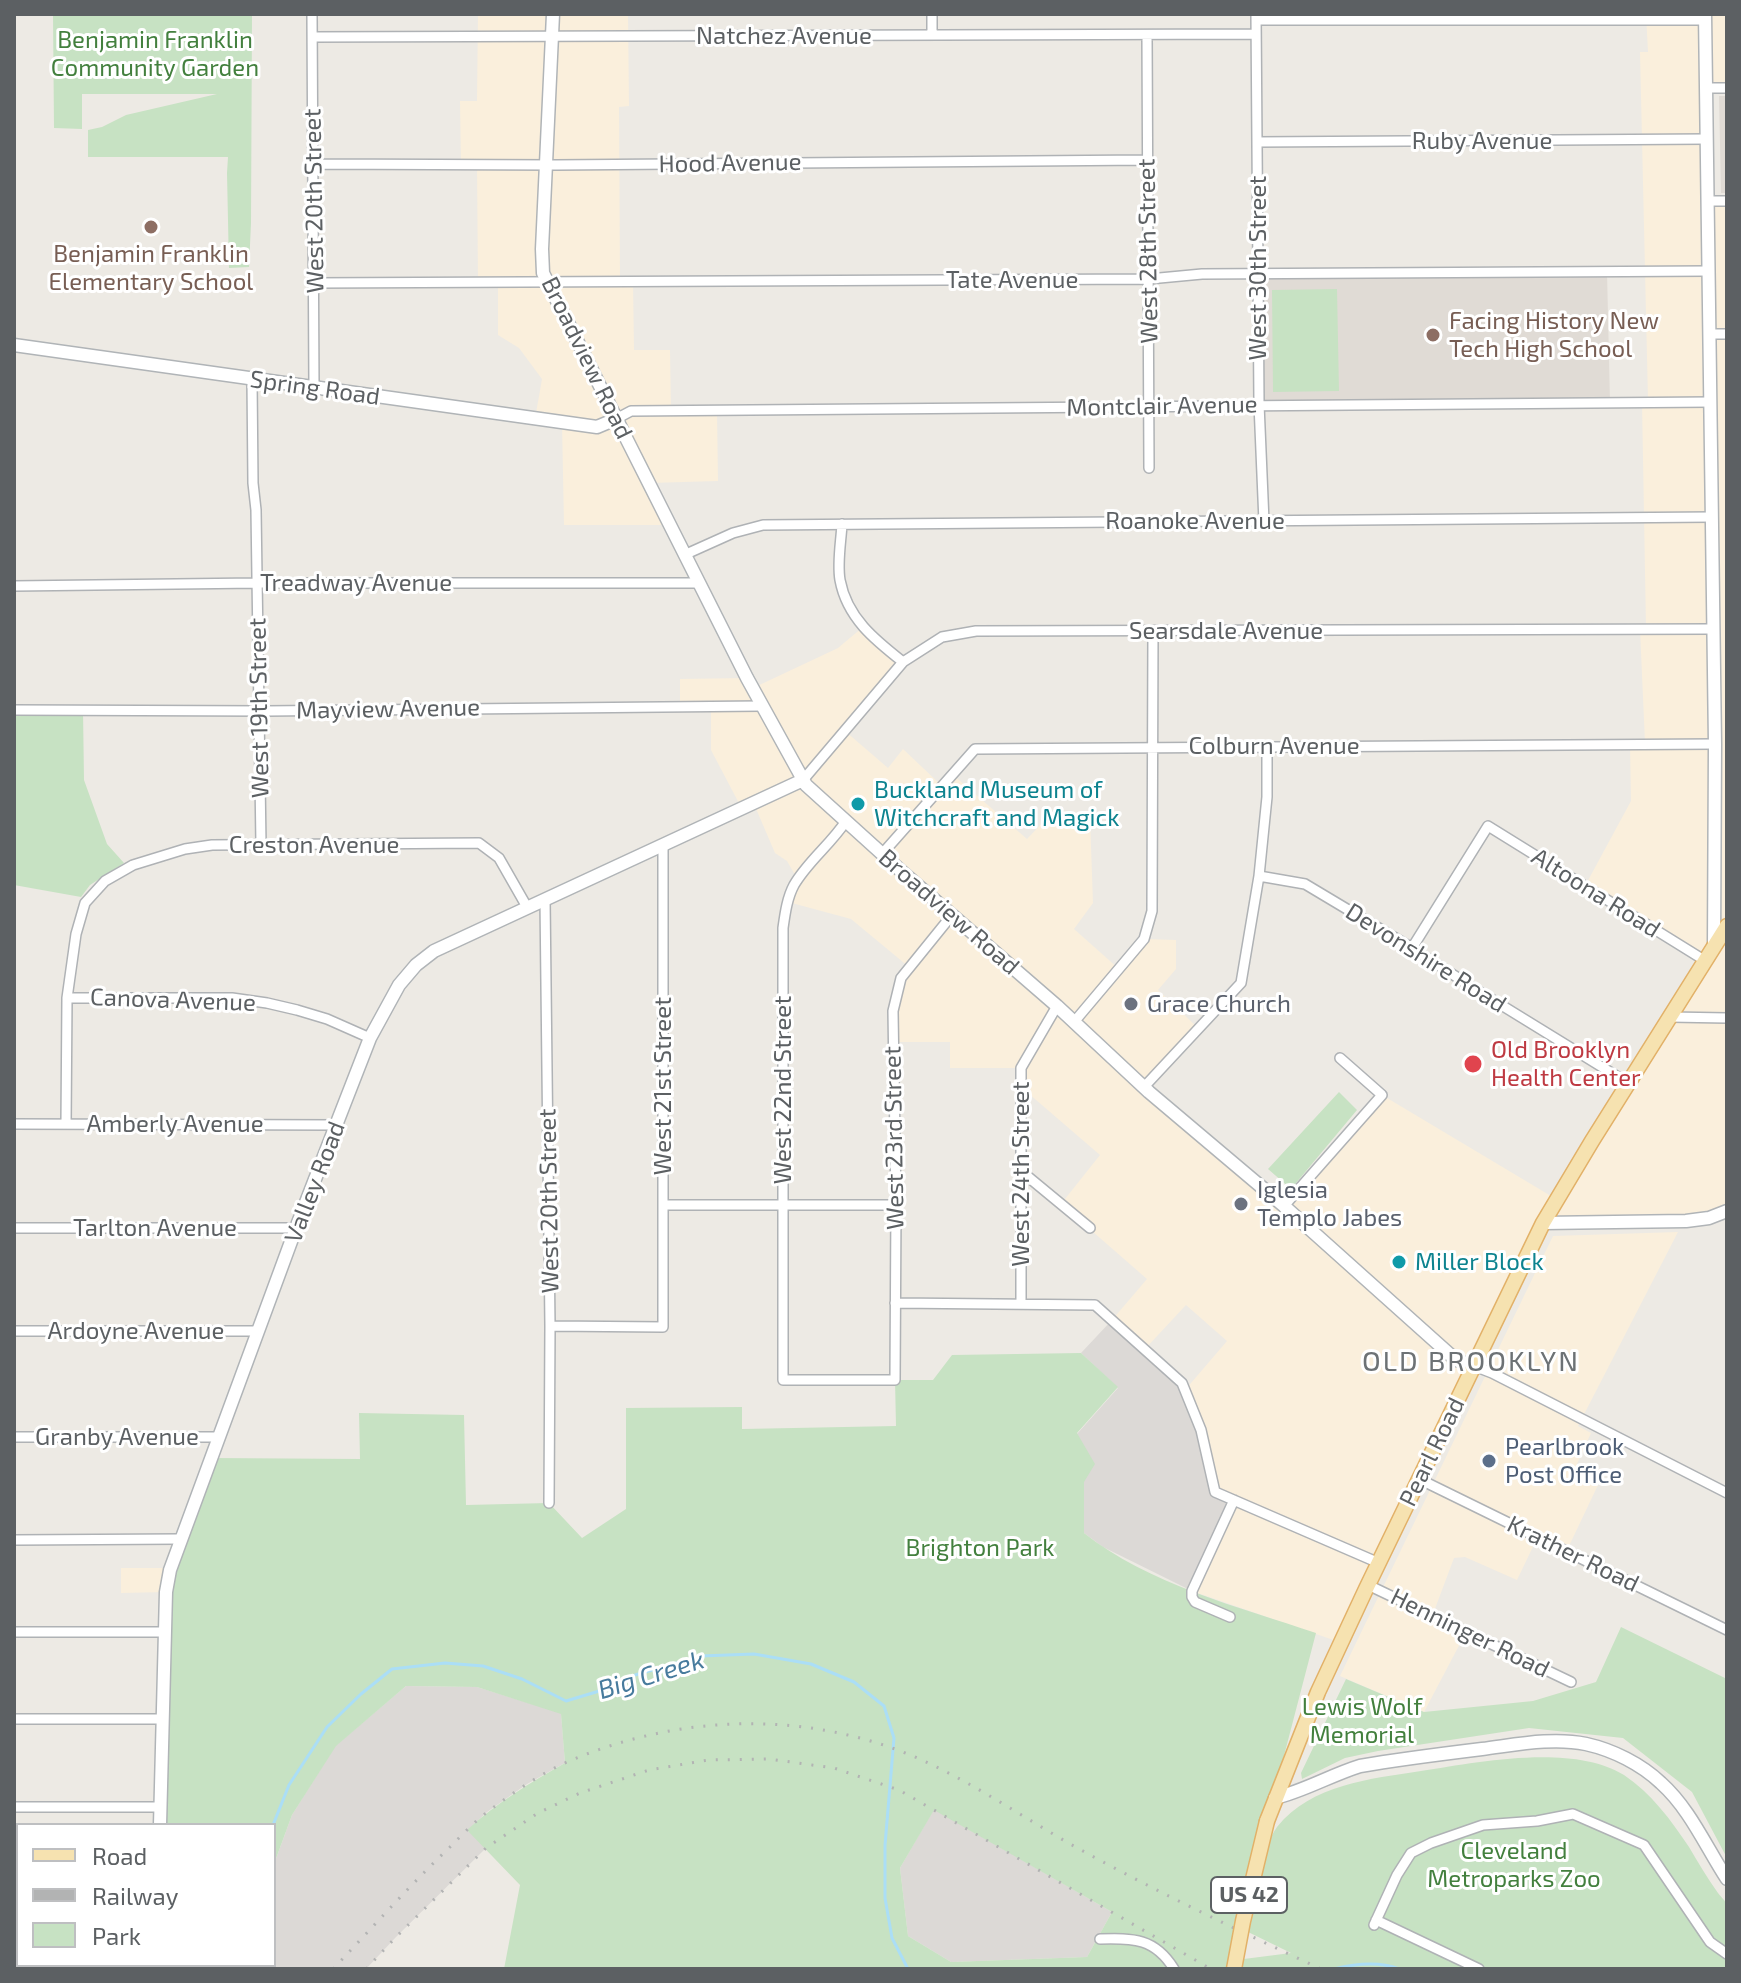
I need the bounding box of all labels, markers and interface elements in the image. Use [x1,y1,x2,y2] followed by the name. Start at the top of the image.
[696,22,872,50] street label: Natchez Avenue
[51,26,259,82] park label: Benjamin Franklin Community Garden
[298,108,330,294] street label: West 20th Street
[1412,127,1552,155] street label: Ruby Avenue
[658,147,802,179] street label: Hood Avenue
[1132,158,1164,344] street label: West 28th Street
[1244,176,1272,360] street label: West 30th Street
[142,218,160,236] marker: Benjamin Franklin Elementary School
[49,240,253,296] place label: Benjamin Franklin Elementary School
[946,266,1078,294] street label: Tate Avenue
[535,272,639,444] street label: Broadview Road
[1449,307,1659,363] place label: Facing History New Tech High School
[1424,326,1442,344] marker: Facing History New Tech High School
[248,365,382,411] street label: Spring Road
[1066,390,1258,422] street label: Montclair Avenue
[1105,507,1285,535] street label: Roanoke Avenue
[260,569,452,597] street label: Treadway Avenue
[1129,617,1323,645] street label: Searsdale Avenue
[243,618,275,798] street label: West 19th Street
[296,693,480,725] street label: Mayview Avenue
[1188,732,1360,760] street label: Colburn Avenue
[874,776,1119,832] place label: Buckland Museum of Witchcraft and Magick
[849,795,867,813] marker: Buckland Museum of Witchcraft and Magick
[229,831,399,859] street label: Creston Avenue
[1526,842,1666,944] street label: Altoona Road
[873,843,1025,981] street label: Broadview Road
[1340,897,1512,1019] street label: Devonshire Road
[90,983,256,1017] street label: Canova Avenue
[1147,990,1291,1018] place label: Grace Church
[1122,995,1140,1013] marker: Grace Church
[769,996,797,1184] street label: West 22nd Street
[649,997,677,1175] street label: West 21st Street
[1491,1036,1641,1092] place label: Old Brooklyn Health Center
[878,1046,910,1230] street label: West 23rd Street
[1462,1053,1484,1075] marker: Old Brooklyn Health Center
[1007,1081,1035,1267] street label: West 24th Street
[533,1108,565,1294] street label: West 20th Street
[86,1110,264,1138] street label: Amberly Avenue
[279,1117,351,1247] street label: Valley Road
[1257,1176,1402,1232] place label: Iglesia Templo Jabes
[1232,1195,1250,1213] marker: Iglesia Templo Jabes
[73,1214,237,1242] street label: Tarlton Avenue
[1415,1248,1544,1276] place label: Miller Block
[1390,1253,1408,1271] marker: Miller Block
[48,1317,224,1345] street label: Ardoyne Avenue
[1362,1345,1580,1379] district label: OLD BROOKLYN
[1393,1393,1471,1511] street label: Pearl Road
[35,1423,199,1451] street label: Granby Avenue
[1505,1433,1624,1489] place label: Pearlbrook Post Office
[1480,1452,1498,1470] marker: Pearlbrook Post Office
[1502,1510,1644,1598] street label: Krather Road
[906,1534,1054,1562] park label: Brighton Park
[1386,1582,1554,1684] street label: Henninger Road
[594,1644,708,1706] water label: Big Creek
[1302,1693,1422,1749] park label: Lewis Wolf Memorial
[16,1823,276,1967] legend
[1427,1837,1601,1893] park label: Cleveland Metroparks Zoo
[92,1841,147,1870] text: Road
[1211,1877,1287,1913] road number: US 42
[92,1881,178,1910] text: Railway
[92,1921,141,1950] text: Park

